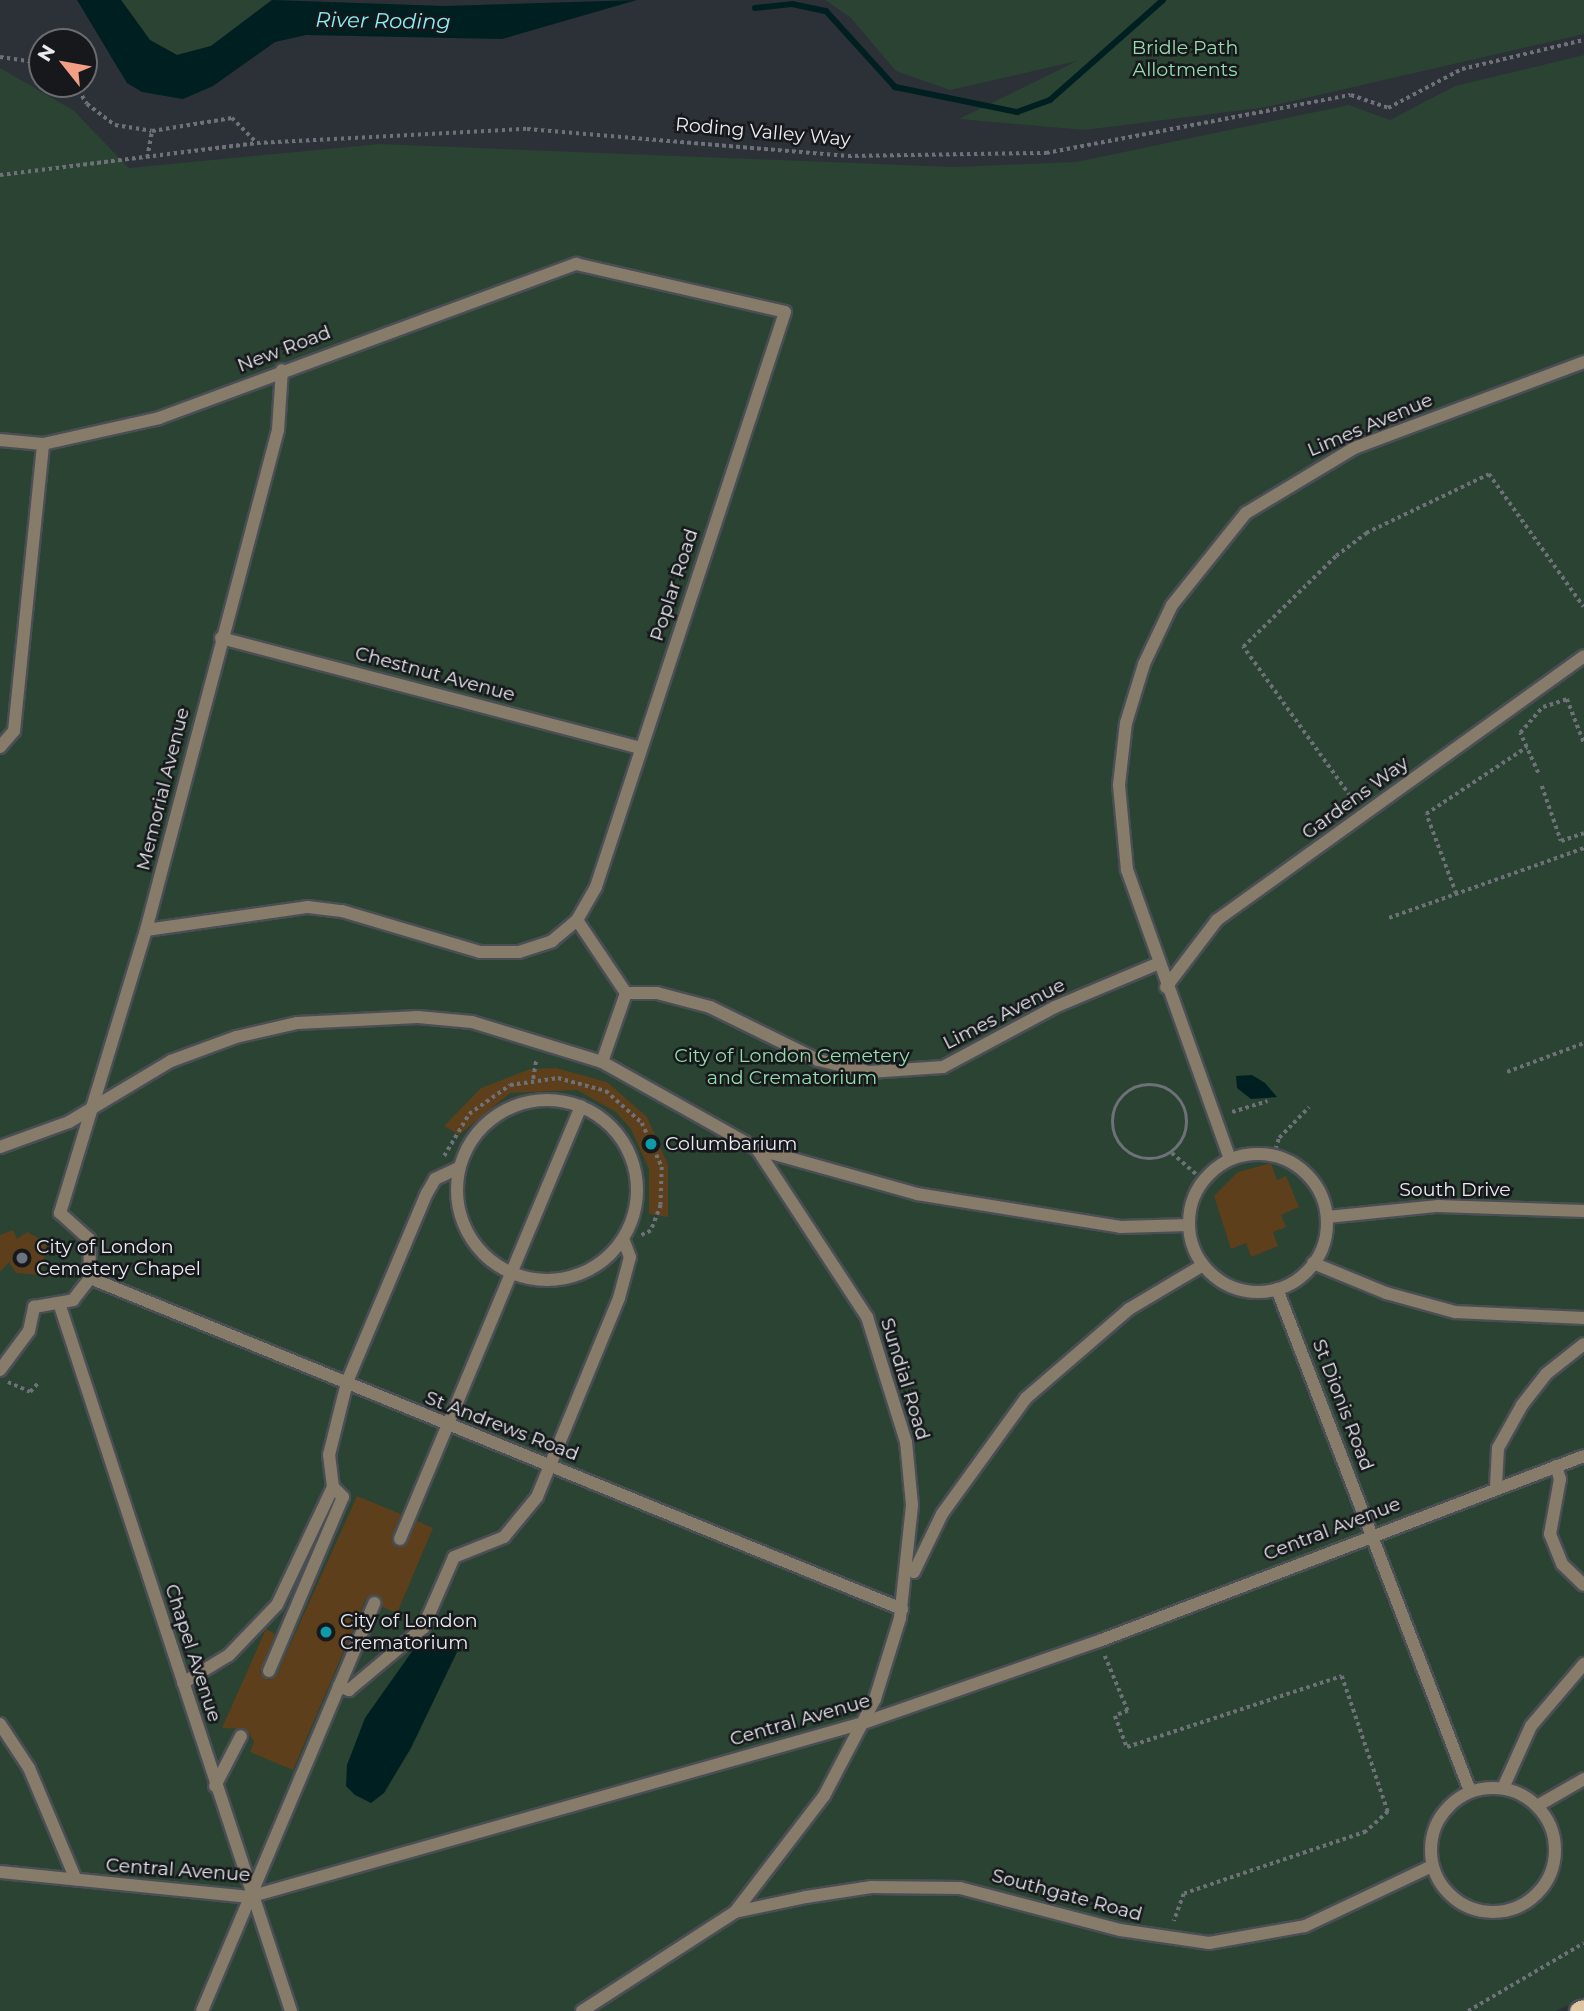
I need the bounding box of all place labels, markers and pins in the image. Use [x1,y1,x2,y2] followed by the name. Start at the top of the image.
[665,1133,798,1155] place label: Columbarium
[643,1136,659,1152] marker: Columbarium
[36,1236,201,1280] place label: City of London Cemetery Chapel
[14,1250,30,1266] marker: City of London Cemetery Chapel
[340,1610,478,1654] place label: City of London Crematorium
[318,1624,334,1640] marker: City of London Crematorium

